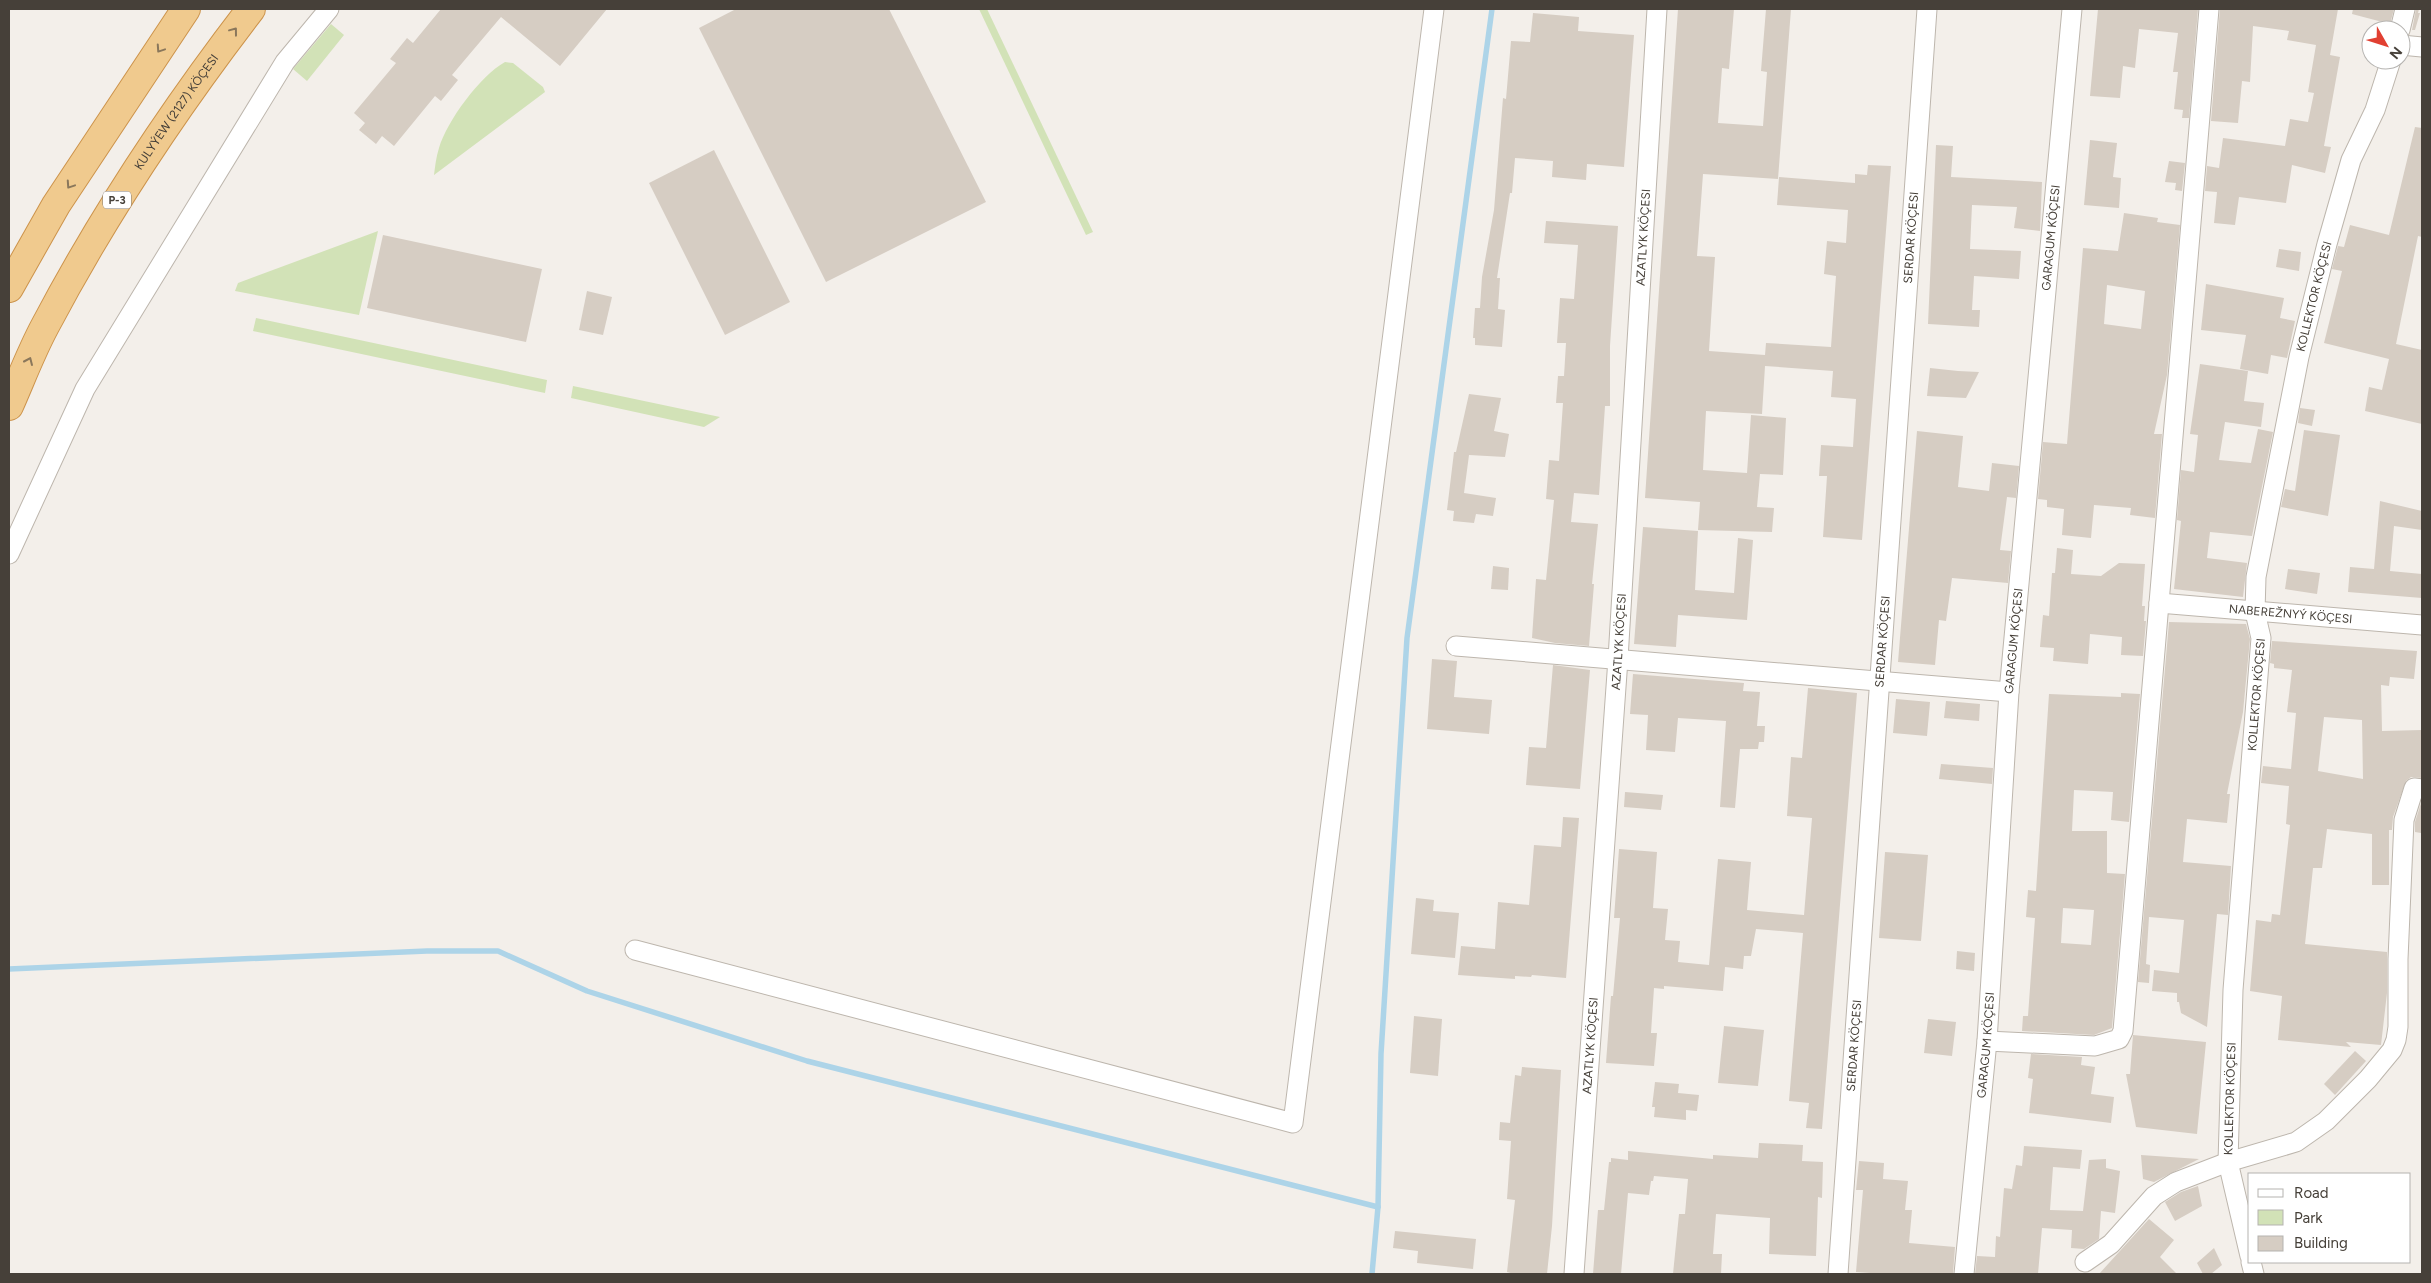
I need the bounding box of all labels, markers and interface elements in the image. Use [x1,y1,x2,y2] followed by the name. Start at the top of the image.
[2361,20,2411,70] north arrow
[228,27,237,37] one-way arrow
[2386,43,2406,62] text: N
[156,44,166,53] one-way arrow
[132,52,221,173] street label: KULYÝEW (2127) KÖÇESI
[67,179,76,188] one-way arrow
[2039,184,2063,291] street label: GARAGUM KÖÇESI
[1633,188,1653,286] street label: AZATLYK KÖÇESI
[1901,191,1921,284] street label: SERDAR KÖÇESI
[103,192,131,208] road number: P-3
[2294,240,2334,353] street label: KOLLEKTOR KÖÇESI
[22,357,33,366] one-way arrow
[2002,587,2026,695] street label: GARAGUM KÖÇESI
[1609,593,1629,691] street label: AZATLYK KÖÇESI
[1872,595,1893,688] street label: SERDAR KÖÇESI
[2228,602,2353,626] street label: NABEREŽNYÝ KÖÇESI
[2245,638,2268,751] street label: KOLLEKTOR KÖÇESI
[1974,992,1997,1099] street label: GARAGUM KÖÇESI
[1580,997,1601,1095] street label: AZATLYK KÖÇESI
[1844,999,1864,1092] street label: SERDAR KÖÇESI
[2221,1042,2238,1155] street label: KOLLEKTOR KÖÇESI
[2248,1173,2411,1263] legend
[2294,1184,2329,1202] text: Road
[2294,1209,2323,1227] text: Park
[2294,1234,2348,1252] text: Building

